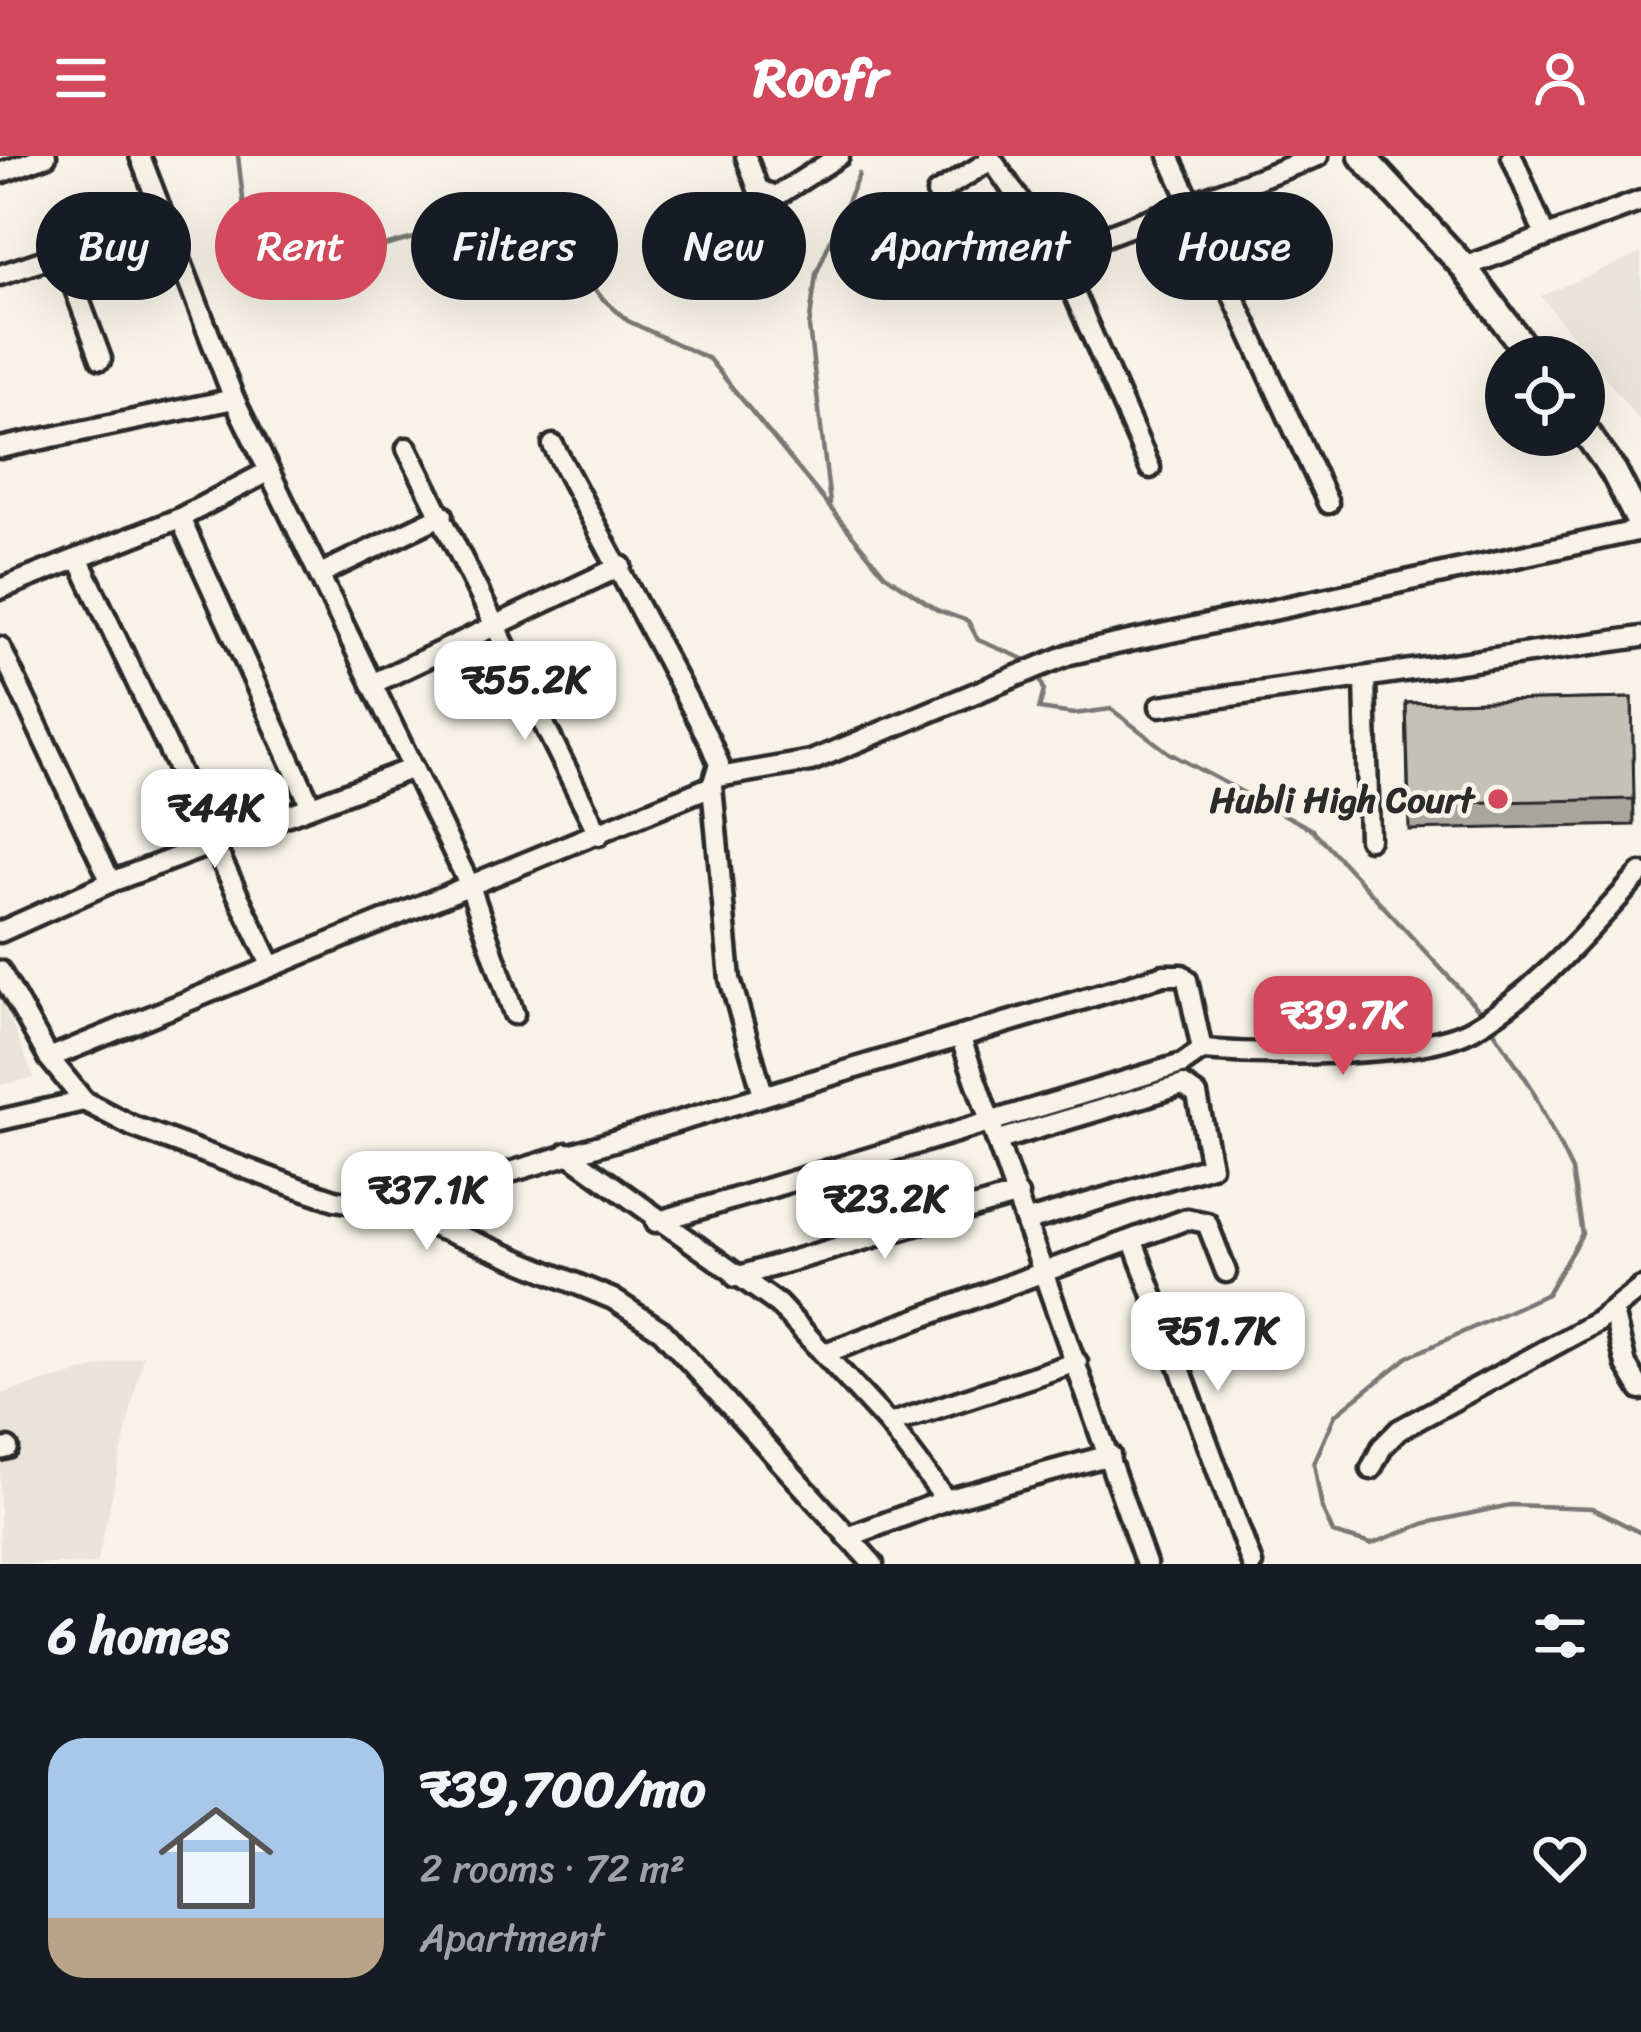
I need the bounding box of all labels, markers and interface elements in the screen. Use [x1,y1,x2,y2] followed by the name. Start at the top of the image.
[754,30,887,126] text: Roofr
[48,45,114,111] icon: menu
[1527,45,1593,111] icon: person
[36,192,191,300] chip: Buy
[215,192,387,300] chip: Rent
[411,192,618,300] chip: Filters
[642,192,806,300] chip: New
[830,192,1112,300] chip: Apartment
[1136,192,1333,300] chip: House
[1485,336,1605,456] map controls
[1485,336,1605,456] button: locate
[427,641,623,743] pin: ₹55.2K
[461,645,589,714] text: ₹55.2K
[1210,768,1476,832] place label: Hubli High Court
[144,769,286,871] pin: ₹44K
[168,773,262,842] text: ₹44K
[1485,786,1511,812] marker: Hubli High Court
[1245,976,1441,1078] pin: ₹39.7K
[1281,980,1405,1049] text: ₹39.7K
[329,1151,525,1253] pin: ₹37.1K
[368,1155,486,1224] text: ₹37.1K
[787,1160,983,1262] pin: ₹23.2K
[823,1164,947,1233] text: ₹23.2K
[1120,1292,1316,1394] pin: ₹51.7K
[1158,1296,1278,1365] text: ₹51.7K
[48,1591,229,1681] text: 6 homes
[1527,1603,1593,1669] icon: filters
[420,1744,706,1834] text: ₹39,700/mo
[144,1786,288,1930] icon: home
[1527,1825,1593,1891] icon: heart
[420,1834,685,1903] text: 2 rooms · 72 m²
[420,1903,604,1972] text: Apartment

